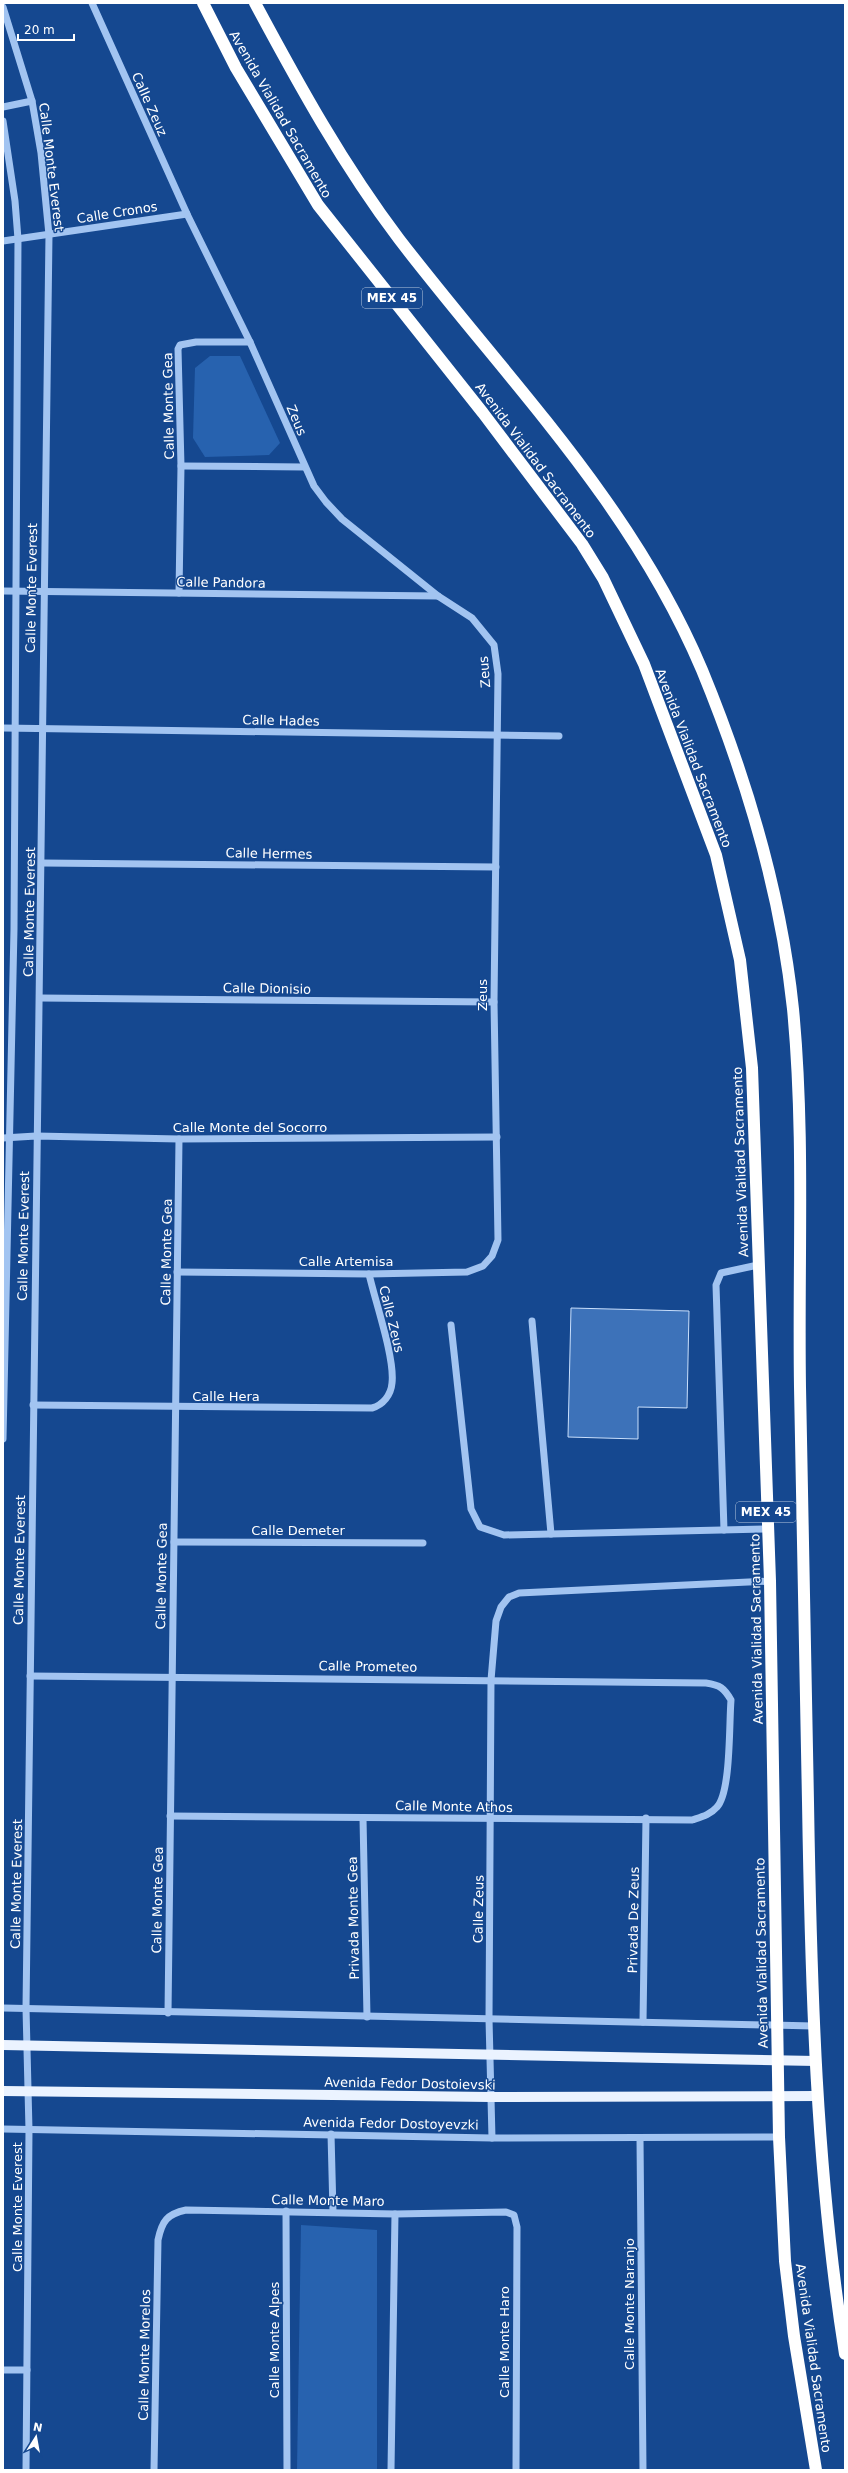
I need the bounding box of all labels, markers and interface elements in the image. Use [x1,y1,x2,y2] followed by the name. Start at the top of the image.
[18,16,74,42] scale bar
[24,23,55,37] text: 20 m
[226,28,335,201] street label: Avenida Vialidad Sacramento
[129,70,170,139] street label: Calle Zeuz
[36,102,67,232] street label: Calle Monte Everest
[76,199,159,226] street label: Calle Cronos
[362,288,422,308] road number: MEX 45
[160,352,177,460] street label: Calle Monte Gea
[472,380,599,541] street label: Avenida Vialidad Sacramento
[283,403,310,438] street label: Zeus
[23,523,40,653] street label: Calle Monte Everest
[176,574,266,591] street label: Calle Pandora
[476,655,493,689] street label: Zeus
[652,666,735,850] street label: Avenida Vialidad Sacramento
[242,712,320,729] street label: Calle Hades
[225,845,313,862] street label: Calle Hermes
[21,847,38,977] street label: Calle Monte Everest
[475,979,490,1011] street label: Zeus
[223,980,311,997] street label: Calle Dionisio
[730,1066,751,1258] street label: Avenida Vialidad Sacramento
[173,1120,327,1135] street label: Calle Monte del Socorro
[15,1171,32,1301] street label: Calle Monte Everest
[158,1198,175,1306] street label: Calle Monte Gea
[299,1254,393,1269] street label: Calle Artemisa
[376,1284,407,1354] street label: Calle Zeus
[192,1389,260,1404] street label: Calle Hera
[11,1495,28,1625] street label: Calle Monte Everest
[736,1502,796,1522] road number: MEX 45
[153,1522,170,1630] street label: Calle Monte Gea
[251,1523,345,1538] street label: Calle Demeter
[747,1533,766,1724] street label: Avenida Vialidad Sacramento
[319,1658,418,1675] street label: Calle Prometeo
[395,1798,513,1815] street label: Calle Monte Athos
[8,1819,25,1949] street label: Calle Monte Everest
[149,1846,166,1954] street label: Calle Monte Gea
[345,1856,362,1980] street label: Privada Monte Gea
[752,1857,771,2048] street label: Avenida Vialidad Sacramento
[625,1866,642,1973] street label: Privada De Zeus
[470,1875,487,1943] street label: Calle Zeus
[324,2075,496,2092] street label: Avenida Fedor Dostoievski
[303,2114,479,2133] street label: Avenida Fedor Dostoyevzki
[10,2142,25,2272] street label: Calle Monte Everest
[271,2192,385,2209] street label: Calle Monte Maro
[622,2238,637,2370] street label: Calle Monte Naranjo
[793,2263,834,2454] street label: Avenida Vialidad Sacramento
[267,2281,282,2398] street label: Calle Monte Alpes
[497,2286,512,2398] street label: Calle Monte Haro
[136,2289,153,2421] street label: Calle Monte Morelos
[16,2417,56,2457] north arrow
[32,2420,44,2435] text: N

